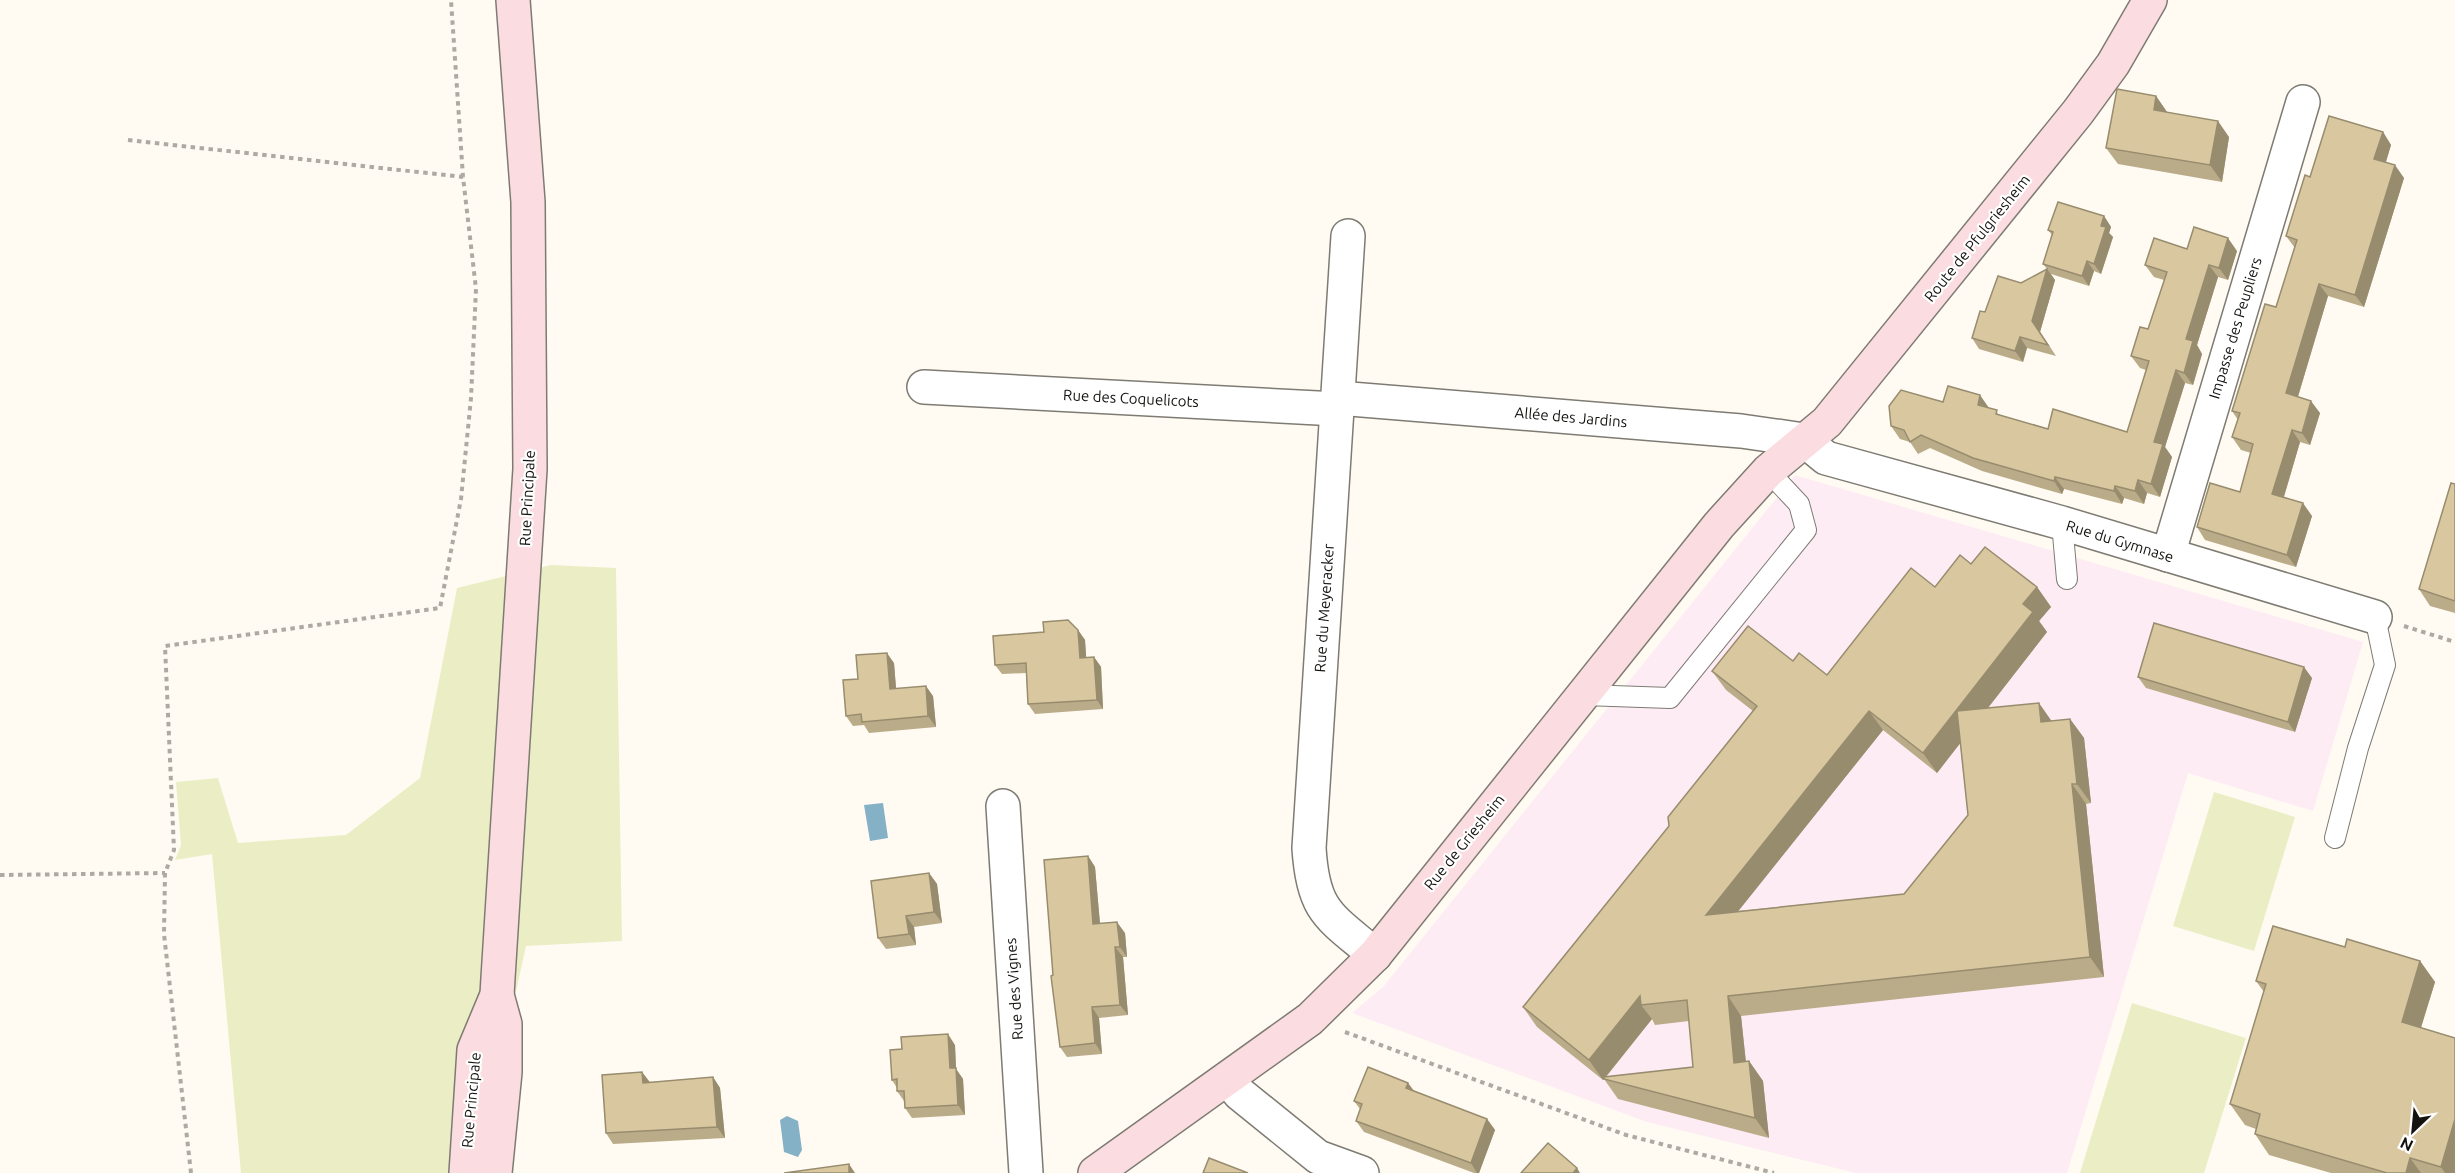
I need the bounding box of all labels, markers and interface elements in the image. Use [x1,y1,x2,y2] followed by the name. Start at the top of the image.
[1921,171,2033,305] street label: Route de Pfulgriesheim
[2205,255,2265,401] street label: Impasse des Peupliers
[1063,386,1199,410] street label: Rue des Coquelicots
[1514,404,1628,430] street label: Allée des Jardins
[516,450,538,546] street label: Rue Principale
[2064,517,2176,565] street label: Rue du Gymnase
[1311,543,1337,673] street label: Rue du Meyeracker
[1420,791,1508,893] street label: Rue de Griesheim
[1002,937,1026,1041] street label: Rue des Vignes
[458,1052,484,1148] street label: Rue Principale
[2383,1101,2443,1161] north arrow
[2397,1134,2416,1155] text: N

